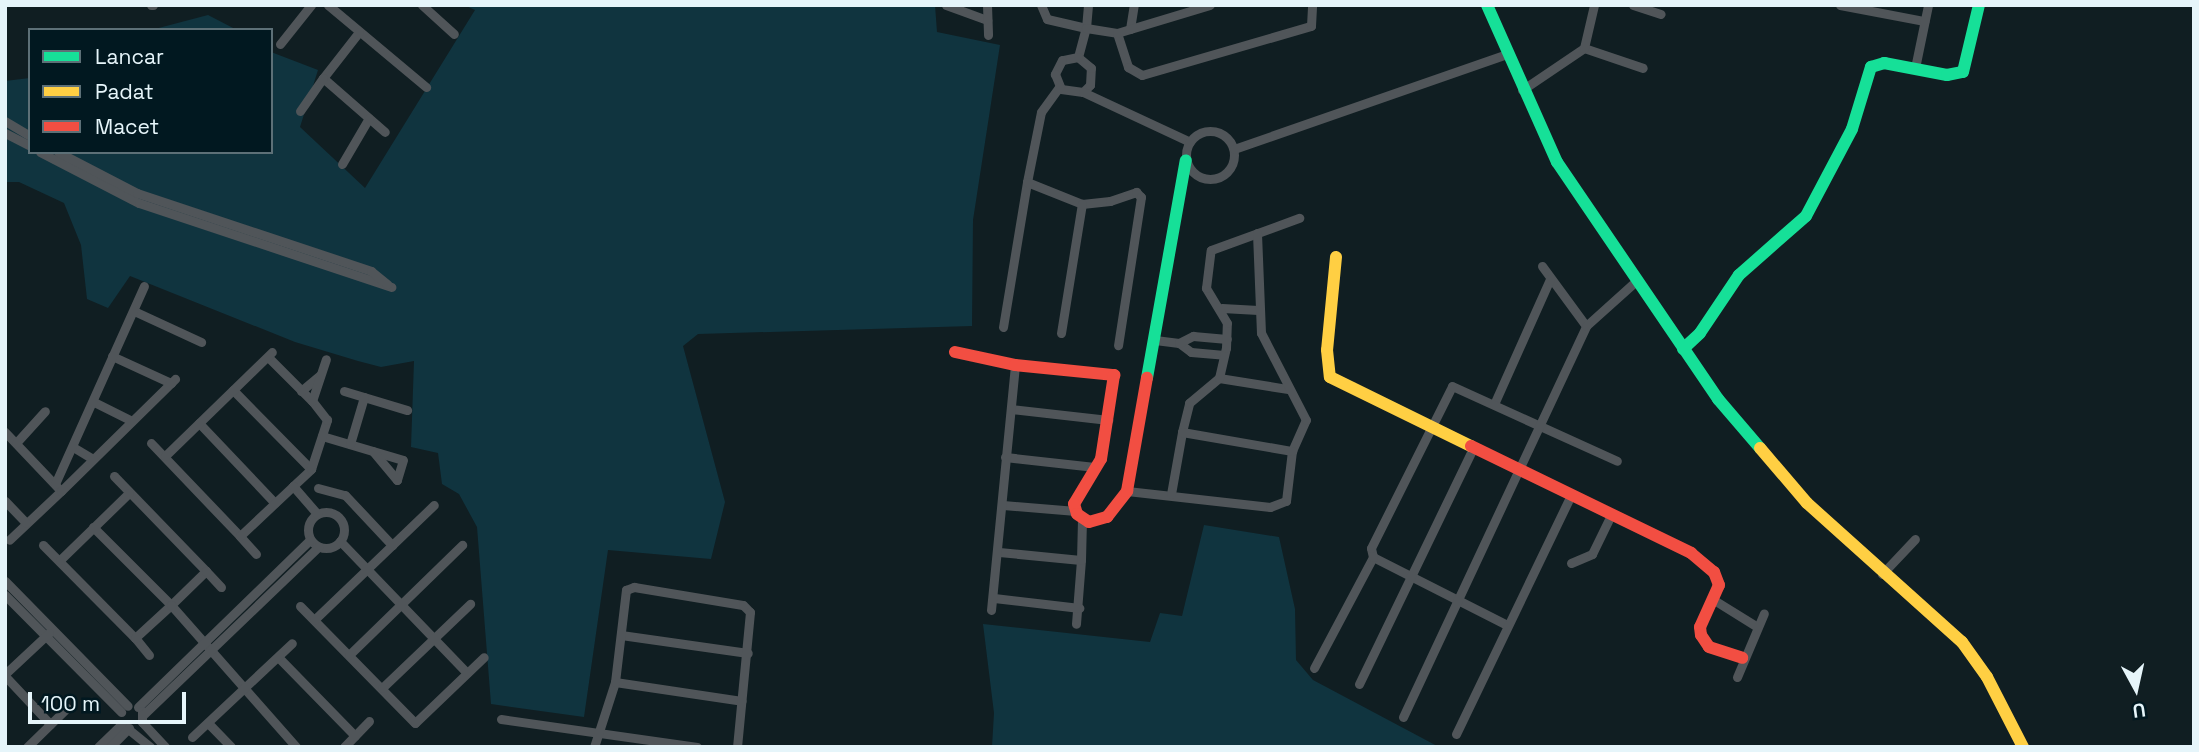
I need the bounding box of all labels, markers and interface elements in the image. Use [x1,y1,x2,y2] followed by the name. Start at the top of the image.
[28,28,273,154] legend
[95,43,164,70] text: Lancar
[95,78,154,105] text: Padat
[95,113,159,140] text: Macet
[2101,654,2171,724] north arrow
[32,678,189,722] scale bar
[41,690,100,717] text: 100 m
[2131,697,2147,724] text: U

